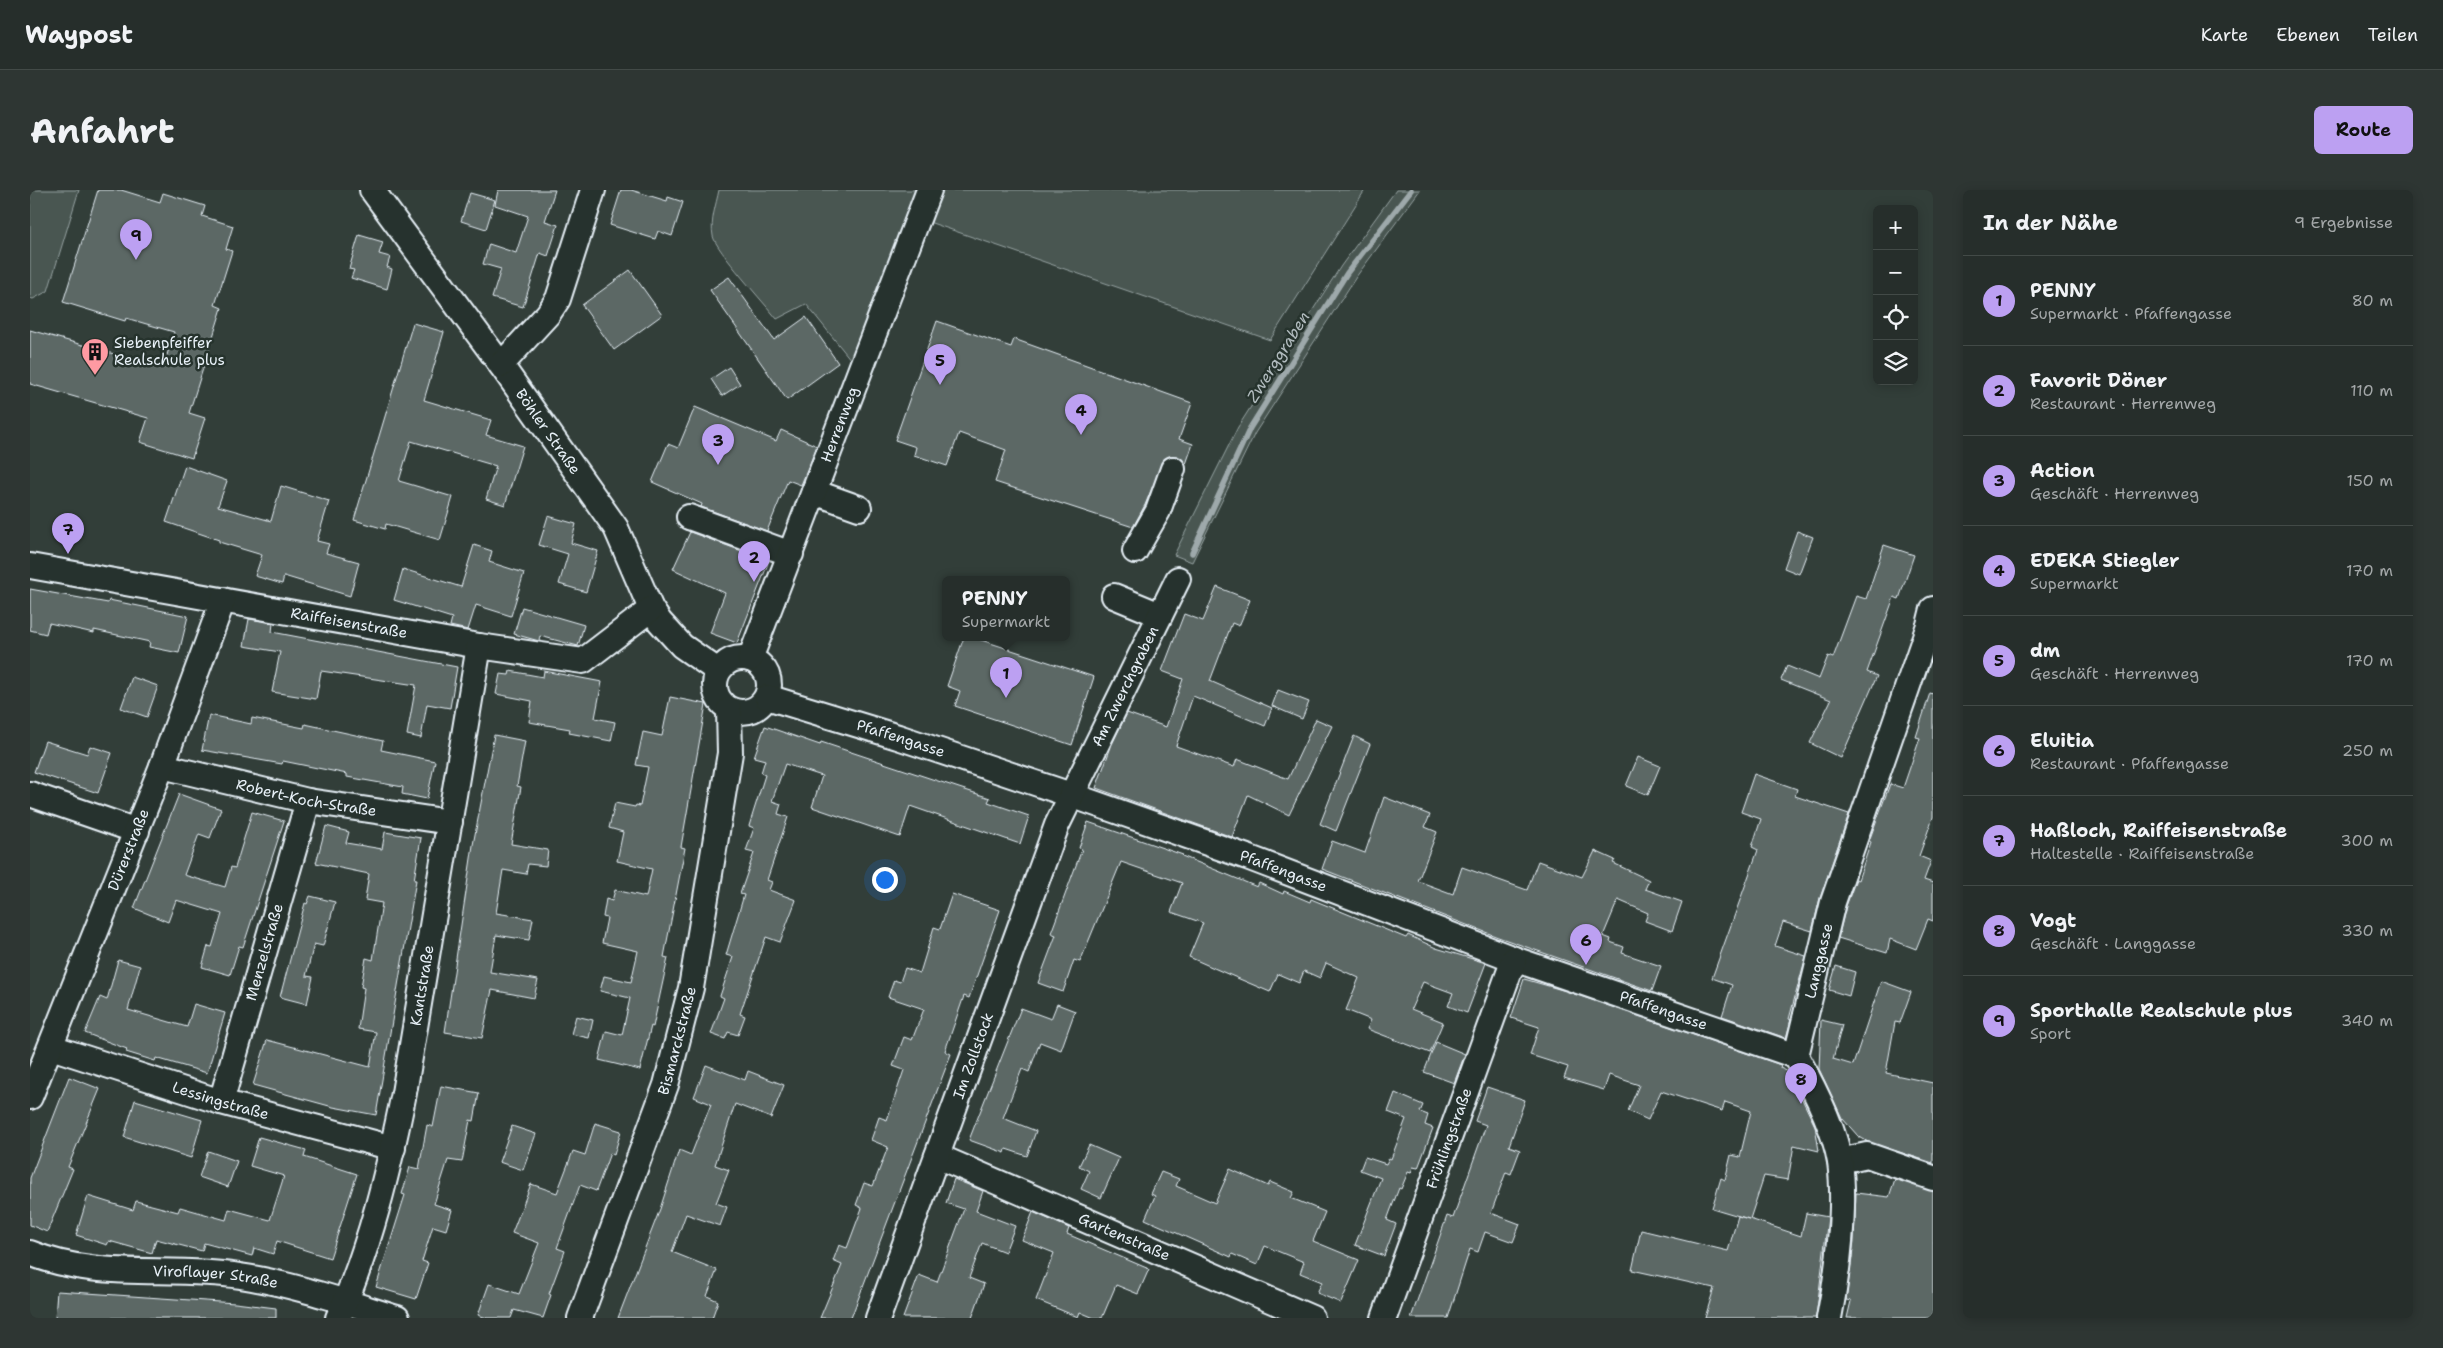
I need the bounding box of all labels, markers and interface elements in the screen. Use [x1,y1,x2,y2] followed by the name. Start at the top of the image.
[25,19,133,51] text: Waypost
[2201,23,2248,47] text: Karte
[2276,23,2340,47] text: Ebenen
[2368,23,2418,47] text: Teilen
[2314,106,2413,154] button: Route
[30,107,174,154] text: Anfahrt
[1873,205,1918,385] map controls
[1873,205,1918,250] button: +
[1983,209,2118,237] text: In der Nähe
[2294,212,2393,233] text: 9 Ergebnisse
[120,219,152,260] pin: 9
[1873,250,1918,295] button: −
[2030,278,2096,303] text: PENNY
[1995,290,2003,311] text: 1
[2352,290,2393,311] text: 80 m
[1873,295,1918,340] button: locate
[2030,303,2232,324] text: Supermarkt · Pfaffengasse
[1242,307,1314,407] water label: Zwerggraben
[114,333,225,370] place label: Siebenpfeiffer Realschule plus
[80,337,110,376] building icon: Siebenpfeiffer Realschule plus
[1873,340,1918,385] button: layers
[924,344,956,385] pin: 5
[2030,368,2167,393] text: Favorit Döner
[1993,380,2005,401] text: 2
[2350,380,2393,401] text: 110 m
[816,384,863,465] street label: Herrenweg
[511,385,585,478] street label: Böhler Straße
[2030,393,2216,414] text: Restaurant · Herrenweg
[1065,394,1097,435] pin: 4
[702,424,734,465] pin: 3
[2030,458,2095,483] text: Action
[1993,470,2005,491] text: 3
[2346,470,2393,491] text: 150 m
[2030,483,2199,504] text: Geschäft · Herrenweg
[52,513,84,554] pin: 7
[738,541,770,582] pin: 2
[2030,548,2179,573] text: EDEKA Stiegler
[1993,560,2005,581] text: 4
[2346,560,2393,581] text: 170 m
[2030,573,2119,594] text: Supermarkt
[942,576,1070,641] popup
[962,586,1027,611] text: PENNY
[289,603,409,643] street label: Raiffeisenstraße
[962,611,1050,632] text: Supermarkt
[1087,623,1163,750] street label: Am Zwerchgraben
[2030,638,2060,663] text: dm
[1994,650,2004,671] text: 5
[2346,650,2393,671] text: 170 m
[990,657,1022,698] pin: 1
[2030,663,2199,684] text: Geschäft · Herrenweg
[854,715,948,762] street label: Pfaffengasse
[2030,728,2094,753] text: Eluitia
[1993,740,2005,761] text: 6
[2342,740,2393,761] text: 250 m
[2030,753,2229,774] text: Restaurant · Pfaffengasse
[234,774,378,821] street label: Robert-Koch-Straße
[103,806,154,894] street label: Dürerstraße
[2030,818,2287,843] text: Haßloch, Raiffeisenstraße
[1993,830,2005,851] text: 7
[2341,830,2393,851] text: 300 m
[2030,843,2254,864] text: Haltestelle · Raiffeisenstraße
[1237,845,1330,897] street label: Pfaffengasse
[872,867,898,893] your location
[241,901,288,1003] street label: Menzelstraße
[2030,908,2076,933] text: Vogt
[1993,920,2005,941] text: 8
[2341,920,2393,941] text: 330 m
[1800,921,1838,1001] street label: Langgasse
[1570,924,1602,965] pin: 6
[2030,933,2196,954] text: Geschäft · Langgasse
[405,944,439,1027] street label: Kantstraße
[653,984,701,1098] street label: Bismarckstraße
[1617,986,1710,1035] street label: Pfaffengasse
[2030,998,2292,1023] text: Sporthalle Realschule plus
[948,1010,998,1102] street label: Im Zollstock
[1993,1010,2005,1031] text: 9
[2341,1010,2393,1031] text: 340 m
[2030,1023,2071,1044] text: Sport
[1785,1063,1817,1104] pin: 8
[170,1077,271,1124] street label: Lessingstraße
[1422,1085,1477,1192] street label: Frühlingstraße
[1075,1208,1173,1266] street label: Gartenstraße
[153,1261,280,1293] street label: Viroflayer Straße

